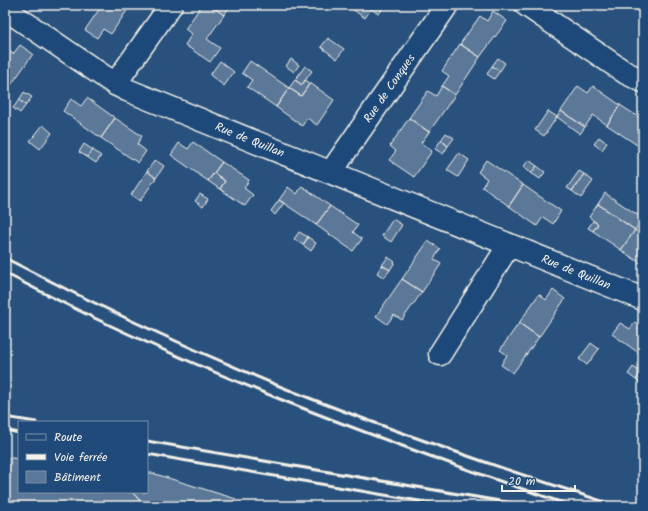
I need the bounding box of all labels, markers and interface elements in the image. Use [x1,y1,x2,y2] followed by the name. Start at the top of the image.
[358,50,420,127] street label: Rue de Conques
[212,117,287,162] street label: Rue de Quillan
[538,249,614,294] street label: Rue de Quillan
[18,421,148,493] legend
[54,428,83,447] text: Route
[54,448,108,467] text: Voie ferrée
[502,467,575,493] scale bar
[54,468,101,487] text: Bâtiment
[508,472,536,491] text: 20 m

